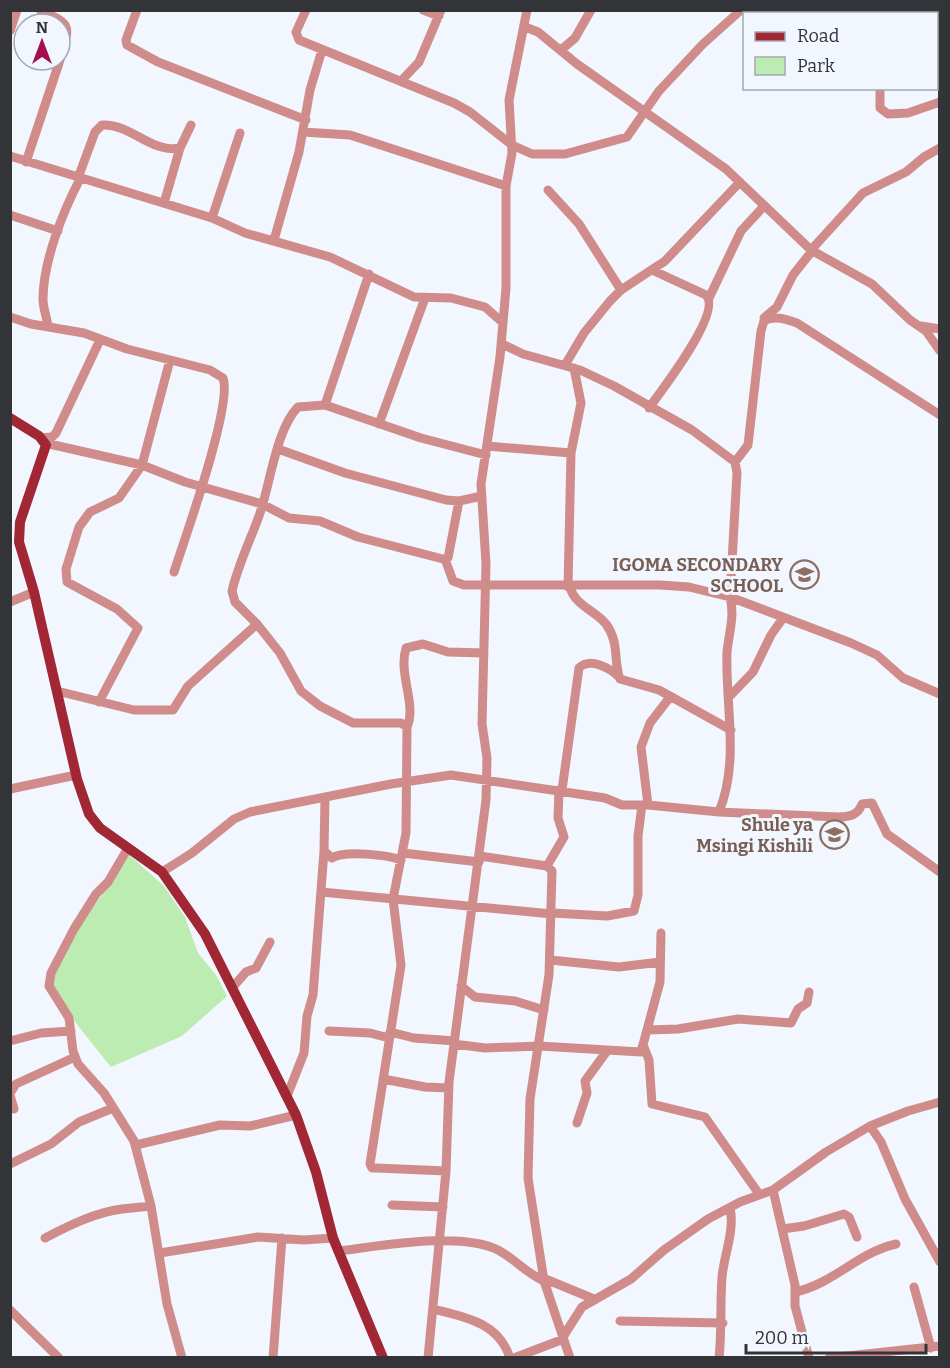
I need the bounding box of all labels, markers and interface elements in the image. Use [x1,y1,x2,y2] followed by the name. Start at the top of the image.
[12,12,72,72] north arrow
[743,12,938,90] legend
[36,18,48,37] text: N
[797,25,840,47] text: Road
[797,55,836,77] text: Park
[612,554,783,597] place label: IGOMA SECONDARY SCHOOL
[788,559,820,591] school or university icon: IGOMA SECONDARY SCHOOL
[696,814,813,857] place label: Shule ya Msingi Kishili
[818,819,850,851] school or university icon: Shule ya Msingi Kishili
[746,1317,926,1355] scale bar
[755,1327,809,1349] text: 200 m

